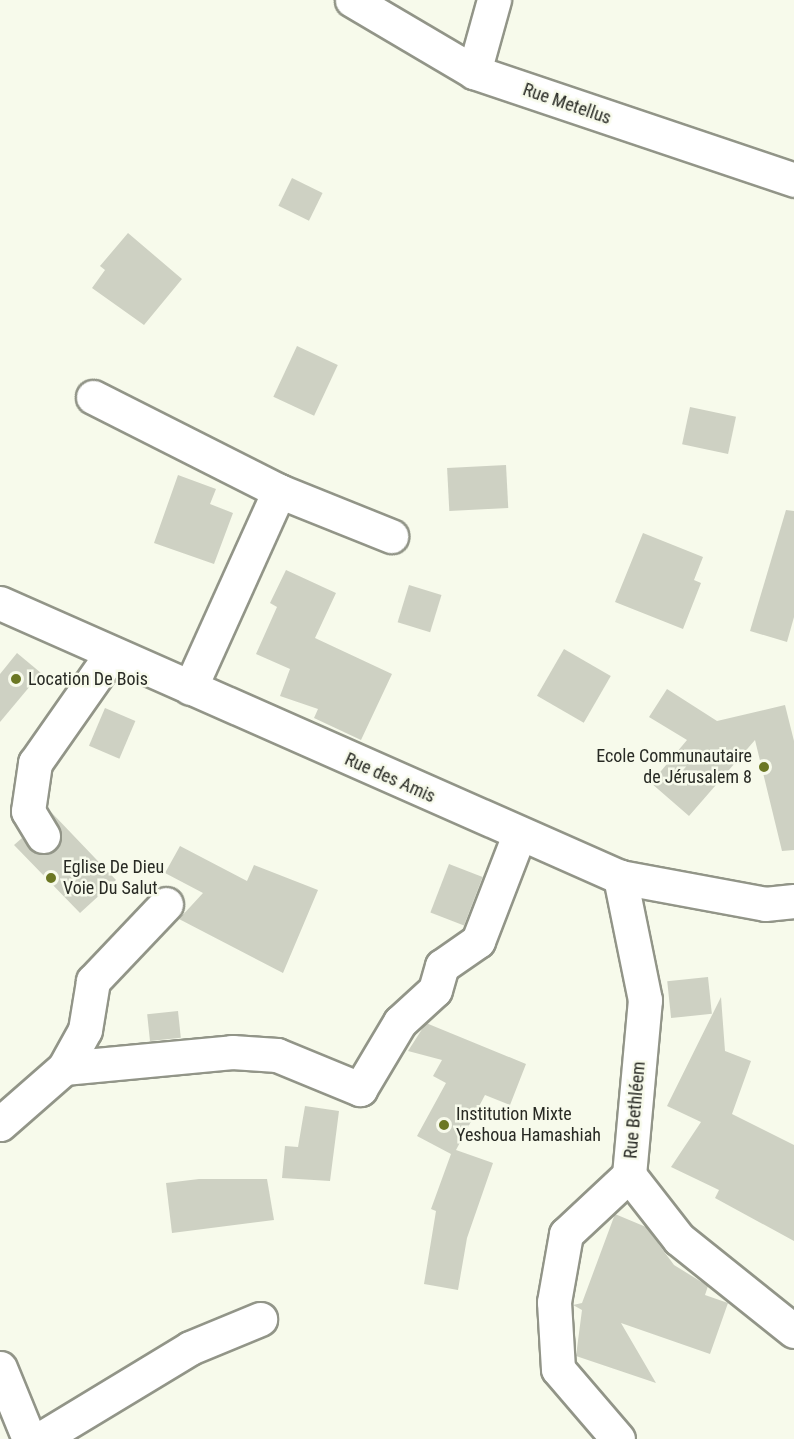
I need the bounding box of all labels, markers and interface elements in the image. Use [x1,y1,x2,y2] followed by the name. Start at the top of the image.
[520,79,614,129] street label: Rue Metellus
[28,668,148,690] place label: Location De Bois
[9,672,23,686] marker: Location De Bois
[596,746,752,789] place label: Ecole Communautaire de Jérusalem 8
[341,748,439,808] street label: Rue des Amis
[757,760,771,774] marker: Ecole Communautaire de Jérusalem 8
[63,857,164,900] place label: Eglise De Dieu Voie Du Salut
[44,871,58,885] marker: Eglise De Dieu Voie Du Salut
[620,1060,650,1160] street label: Rue Bethléem
[456,1104,601,1146] place label: Institution Mixte Yeshoua Hamashiah
[437,1118,451,1132] marker: Institution Mixte Yeshoua Hamashiah

